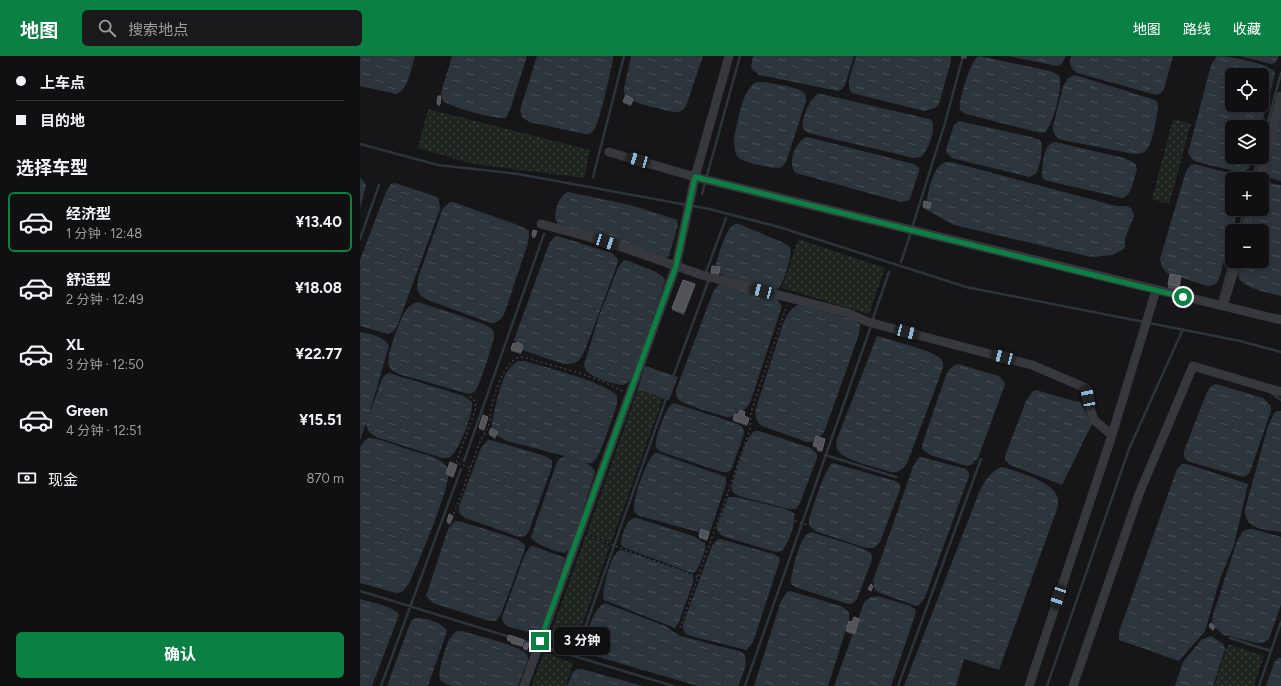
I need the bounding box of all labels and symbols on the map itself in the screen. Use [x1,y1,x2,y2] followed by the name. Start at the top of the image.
[625,151,651,169] car
[593,232,619,252] car
[749,282,775,300] car
[1174,288,1192,306] route start
[894,323,920,341] car
[990,348,1016,366] car
[1080,384,1096,410] car
[1049,584,1067,610] car
[554,627,610,655] callout: 3 分钟
[531,632,549,650] route end

